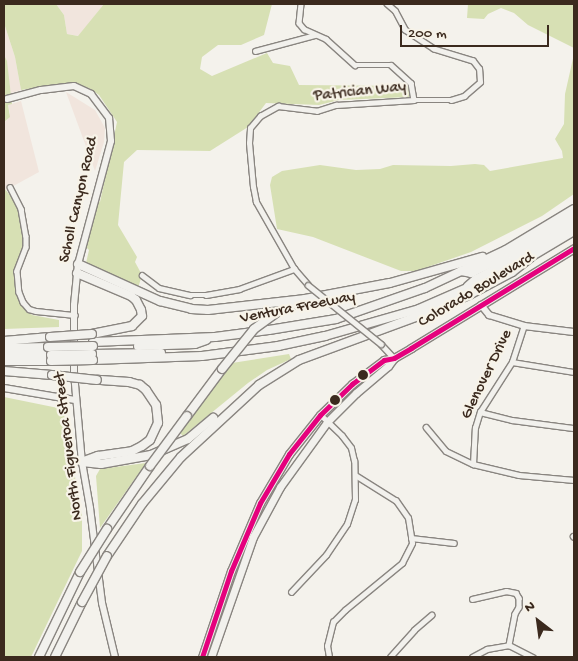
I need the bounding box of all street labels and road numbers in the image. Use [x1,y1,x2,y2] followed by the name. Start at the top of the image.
[313,79,407,107] street label: Patrician Way
[56,135,104,265] street label: Scholl Canyon Road
[416,249,538,333] street label: Colorado Boulevard
[239,288,357,330] street label: Ventura Freeway
[458,327,518,423] street label: Glenover Drive
[51,371,89,521] street label: North Figueroa Street

